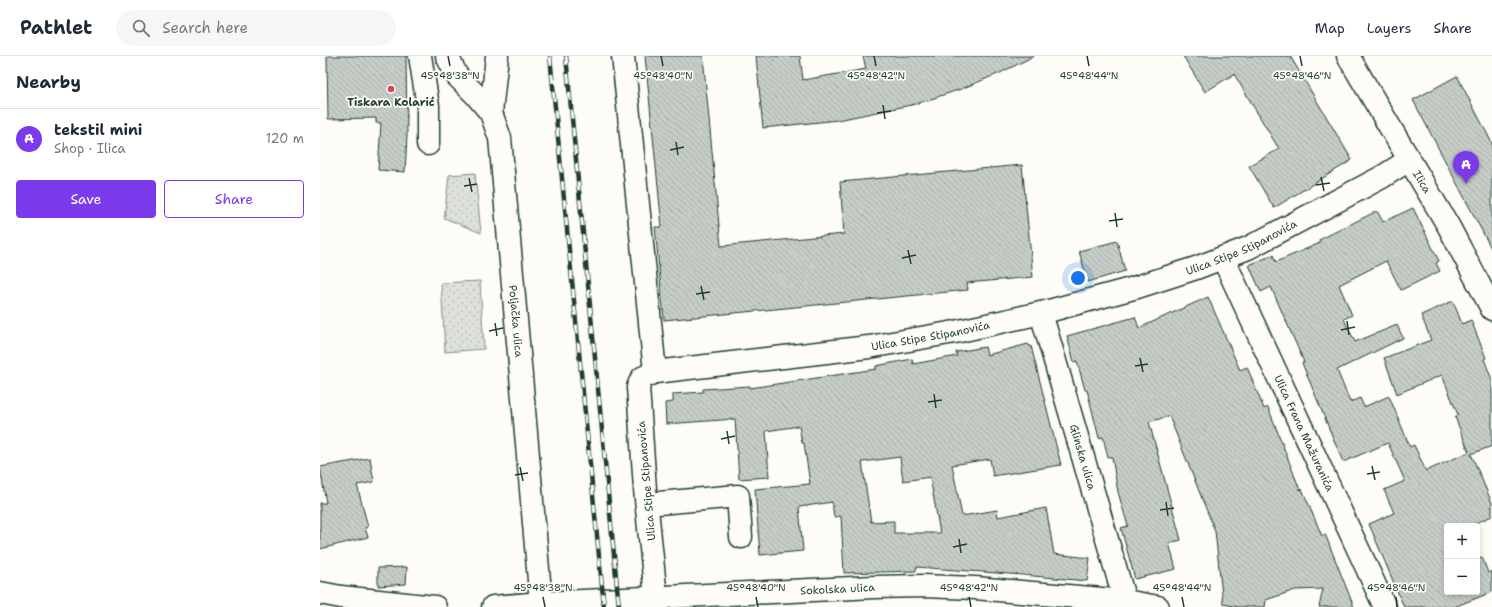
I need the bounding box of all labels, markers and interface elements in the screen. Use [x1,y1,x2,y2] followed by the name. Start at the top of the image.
[116,10,396,46] search box
[20,15,92,40] text: Pathlet
[130,17,152,39] icon: search
[162,18,248,38] text: Search here
[1315,19,1345,37] text: Map
[1367,19,1411,37] text: Layers
[1433,19,1472,37] text: Share
[420,69,480,82] text: 45°48'38"N
[633,69,693,82] text: 45°48'40"N
[847,69,905,82] text: 45°48'42"N
[1060,69,1118,82] text: 45°48'44"N
[1273,69,1331,82] text: 45°48'46"N
[16,71,81,93] text: Nearby
[386,84,396,94] marker: Tiskara Kolarić
[347,95,435,110] place label: Tiskara Kolarić
[54,120,142,140] text: tekstil mini
[24,130,34,147] text: A
[266,130,304,147] text: 120 m
[54,140,126,157] text: Shop · Ilica
[1453,151,1479,184] pin: A
[1409,168,1435,196] street label: Ilica
[16,180,156,218] button: Save
[164,180,304,218] button: Share
[1184,216,1300,279] street label: Ulica Stipe Stipanovića
[1068,268,1088,288] your location
[505,284,526,358] street label: Poljačka ulica
[870,317,991,354] street label: Ulica Stipe Stipanovića
[1270,373,1337,494] street label: Ulica Frana Mažuranića
[634,420,659,542] street label: Ulica Stipe Stipanovića
[1066,422,1099,492] street label: Glinska ulica
[1444,523,1480,595] map controls
[1444,523,1480,559] button: +
[1444,559,1480,595] button: −
[800,580,876,599] street label: Sokolska ulica
[513,581,573,594] text: 45°48'38"N
[726,581,786,594] text: 45°48'40"N
[940,581,998,594] text: 45°48'42"N
[1153,581,1211,594] text: 45°48'44"N
[1367,581,1425,594] text: 45°48'46"N

